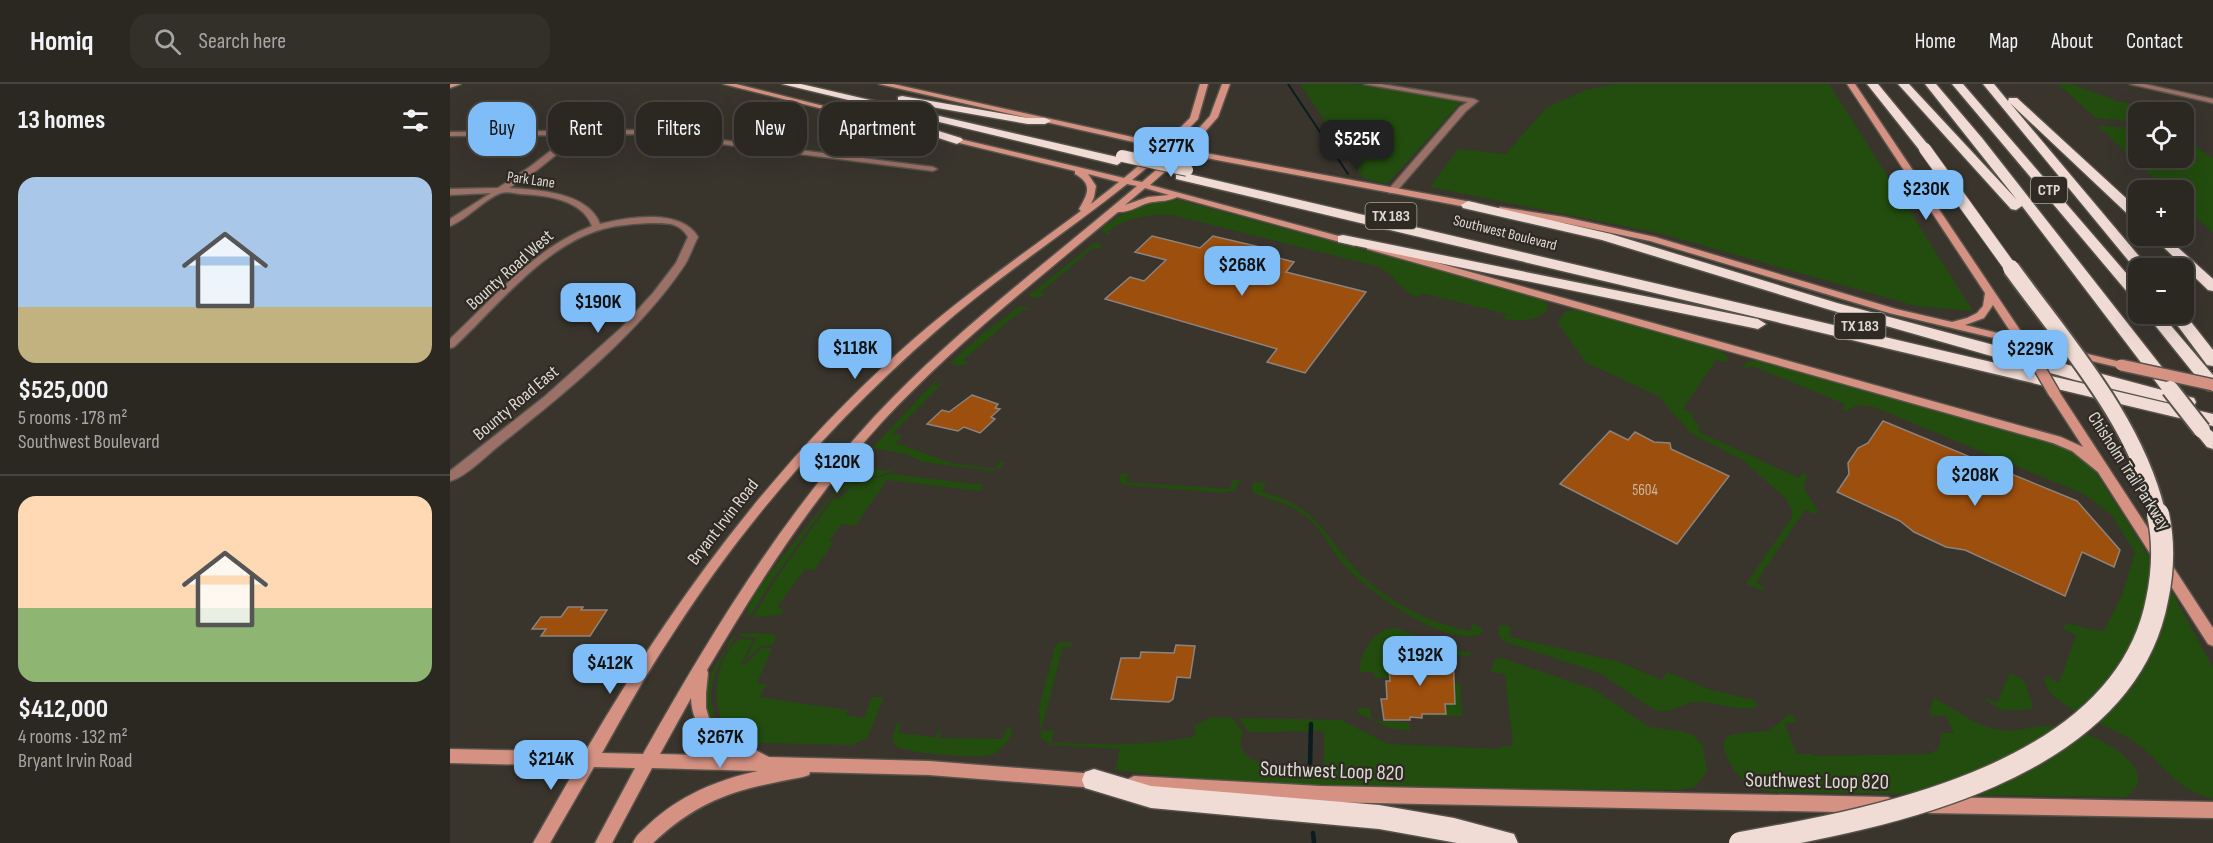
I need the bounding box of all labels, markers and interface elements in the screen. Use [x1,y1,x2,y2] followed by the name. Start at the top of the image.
[130,14,550,68] search box
[30,25,94,58] text: Homiq
[151,25,184,58] icon: search
[199,28,286,55] text: Search here
[1915,29,1956,54] text: Home
[1989,29,2018,54] text: Map
[2051,29,2093,54] text: About
[2126,29,2183,54] text: Contact
[468,102,536,156] chip: Buy
[548,102,624,156] chip: Rent
[636,102,722,156] chip: Filters
[734,102,807,156] chip: New
[819,102,937,156] chip: Apartment
[2128,102,2194,324] map controls
[2128,102,2194,168] button: locate
[399,104,432,137] icon: filters
[18,105,105,136] text: 13 homes
[1315,120,1399,171] pin: $525K
[1129,127,1213,178] pin: $277K
[1334,127,1380,151] text: $525K
[1148,134,1194,158] text: $277K
[506,167,556,193] street label: Park Lane
[1884,170,1968,221] pin: $230K
[1902,177,1950,201] text: $230K
[2031,177,2067,203] road number: CTP
[2128,180,2194,246] button: +
[1366,203,1416,229] road number: TX 183
[1451,211,1559,255] street label: Southwest Boulevard
[171,216,279,324] icon: home
[462,225,558,314] street label: Bounty Road West
[1200,246,1284,297] pin: $268K
[1218,253,1266,277] text: $268K
[2128,258,2194,324] button: −
[556,283,640,334] pin: $190K
[575,290,621,314] text: $190K
[1834,313,1886,339] road number: TX 183
[813,329,897,380] pin: $118K
[1988,330,2072,381] pin: $229K
[832,336,878,360] text: $118K
[2006,337,2054,361] text: $229K
[469,361,563,445] street label: Bounty Road East
[18,375,108,406] text: $525,000
[18,406,127,430] text: 5 rooms · 178 m²
[2083,408,2175,534] street label: Chisholm Trail Parkway
[18,430,160,454] text: Southwest Boulevard
[795,443,879,494] pin: $120K
[814,450,860,474] text: $120K
[1933,456,2017,507] pin: $208K
[1951,463,1999,487] text: $208K
[683,475,763,569] street label: Bryant Irvin Road
[1632,481,1658,500] house number: 5604
[171,535,279,643] icon: home
[1378,636,1462,687] pin: $192K
[1397,643,1443,667] text: $192K
[568,644,652,695] pin: $412K
[587,651,633,675] text: $412K
[18,694,108,725] text: $412,000
[678,718,762,769] pin: $267K
[18,725,128,749] text: 4 rooms · 132 m²
[696,725,744,749] text: $267K
[509,740,593,791] pin: $214K
[528,747,574,771] text: $214K
[18,749,132,773] text: Bryant Irvin Road
[1260,756,1404,786] street label: Southwest Loop 820
[1745,767,1889,795] street label: Southwest Loop 820

